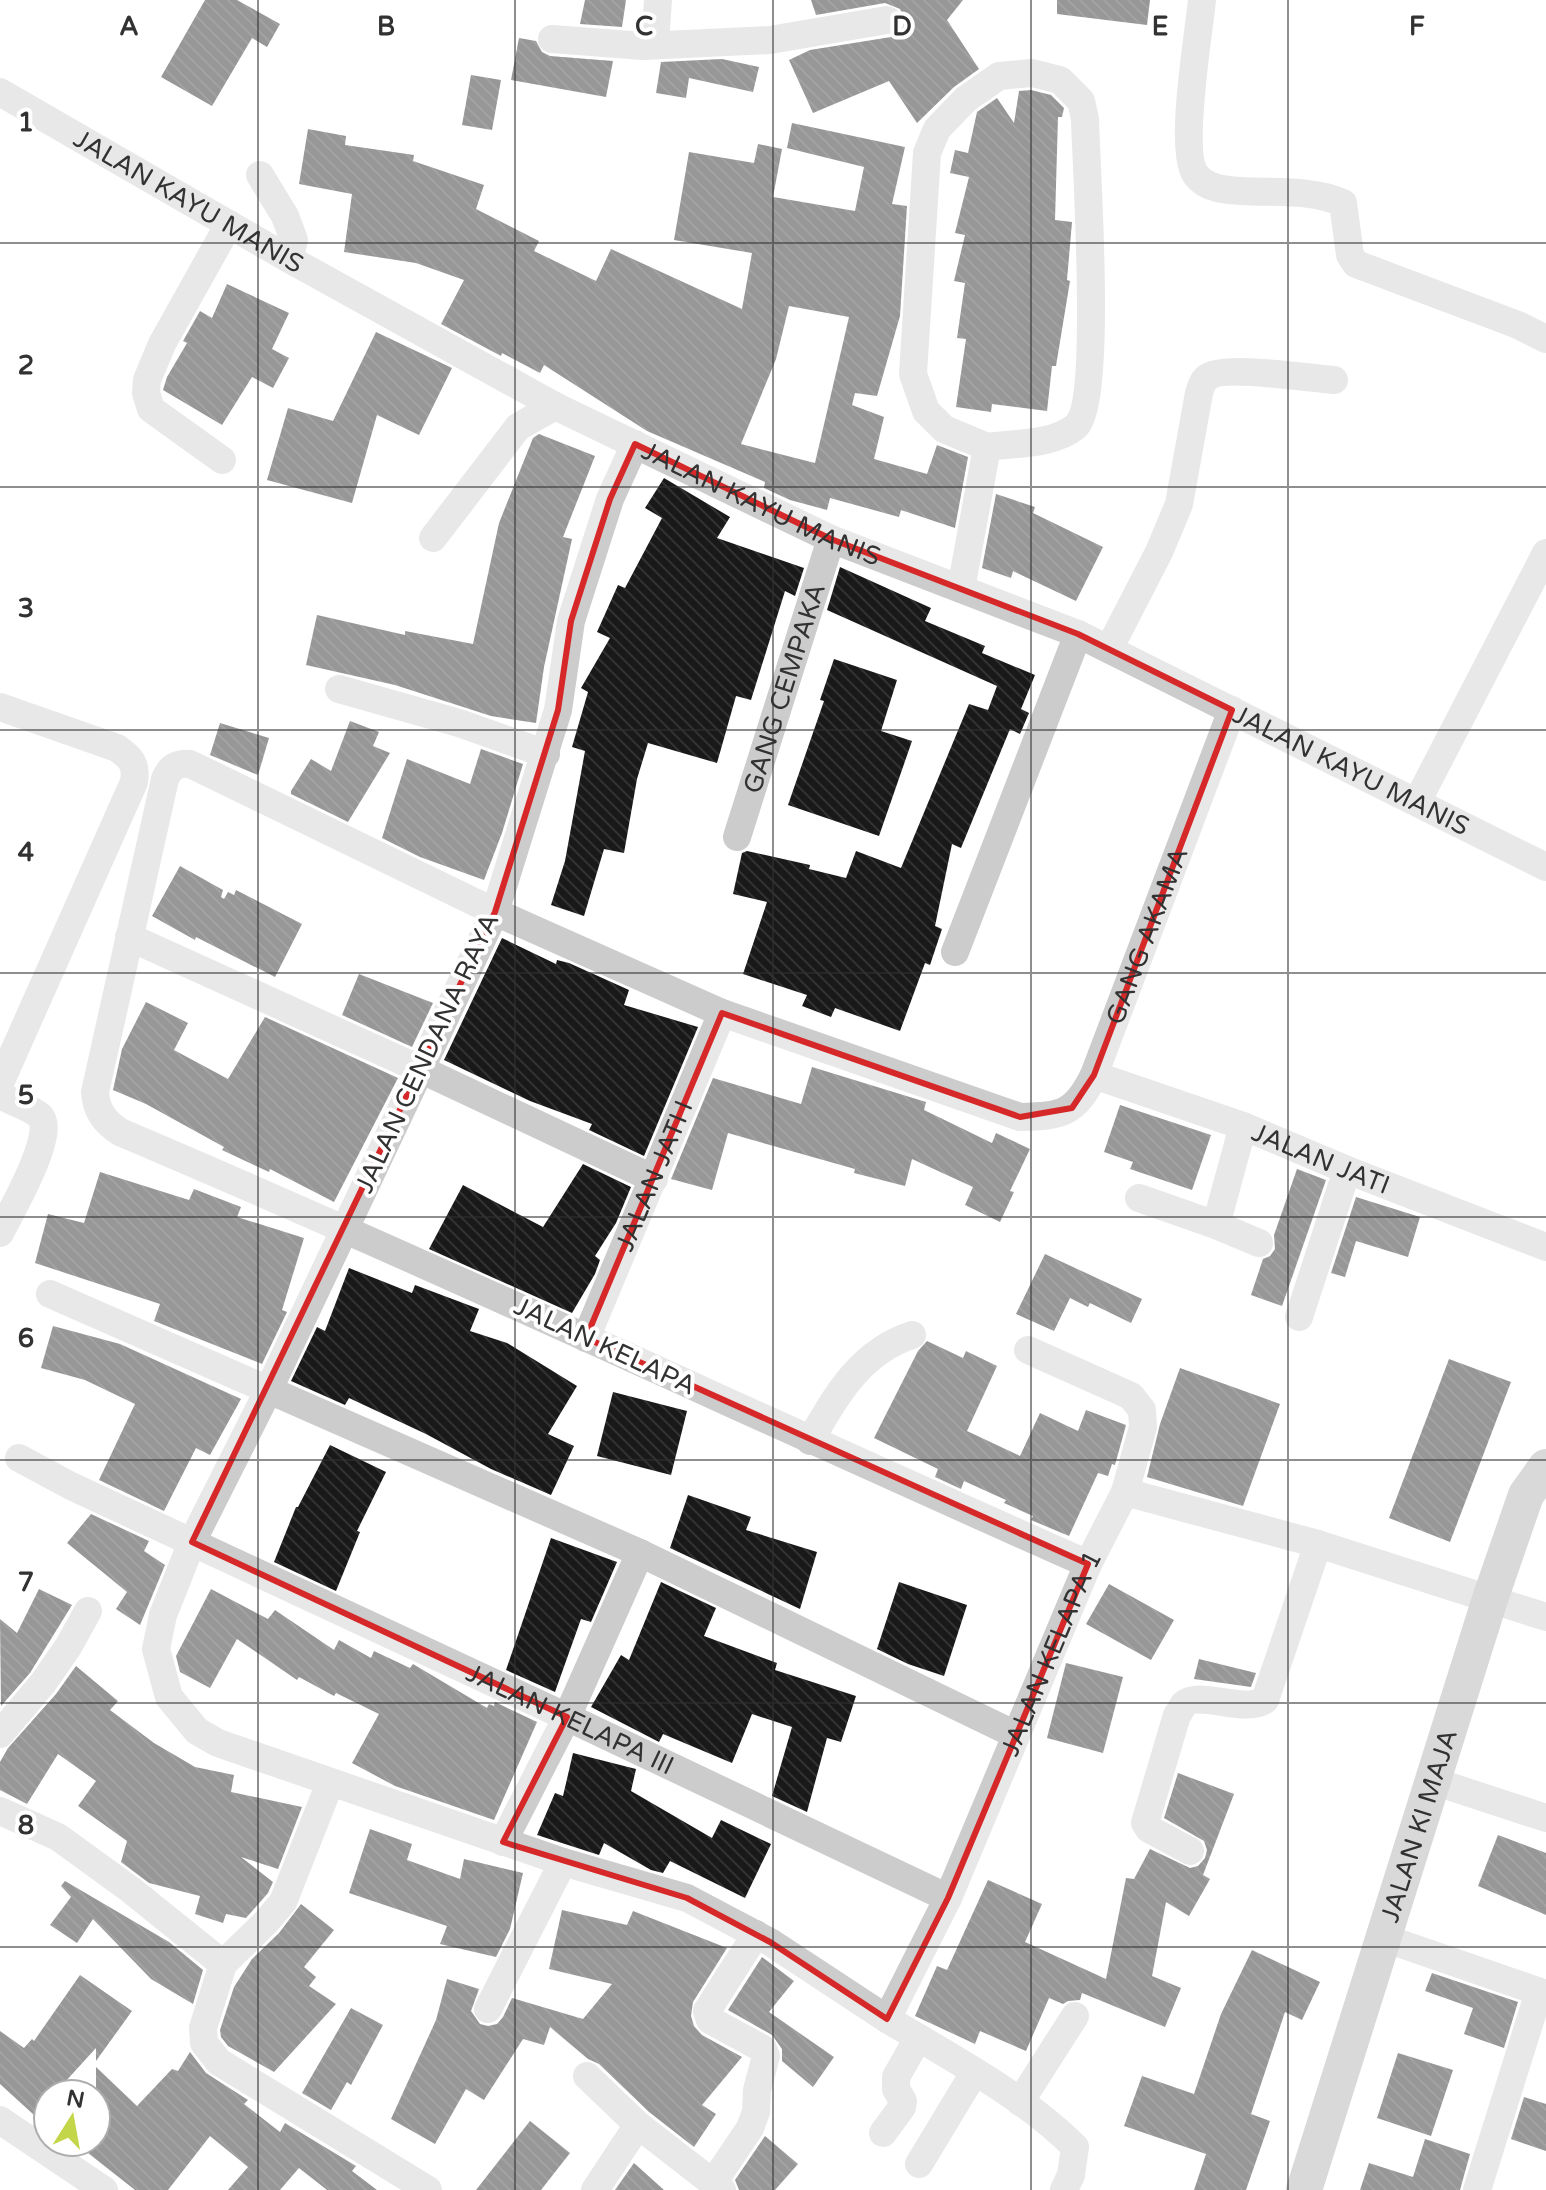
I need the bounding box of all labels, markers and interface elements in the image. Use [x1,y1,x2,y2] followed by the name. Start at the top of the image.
[119,11,139,42] text: A
[377,11,395,42] text: B
[635,11,653,42] text: C
[892,11,912,42] text: D
[1152,11,1168,42] text: E
[1409,11,1425,42] text: F
[18,107,34,138] text: 1
[69,123,309,279] street label: JALAN KAYU MANIS
[18,350,34,381] text: 2
[637,435,885,572] street label: JALAN KAYU MANIS
[736,579,832,797] street label: GANG CEMPAKA
[18,593,34,624] text: 3
[1228,698,1474,842] street label: JALAN KAYU MANIS
[18,837,34,868] text: 4
[1099,843,1194,1029] street label: GANG AKAMA
[349,908,505,1198] street label: JALAN CENDANA RAYA
[18,1080,34,1111] text: 5
[609,1096,699,1256] street label: JALAN JATI I
[1247,1116,1394,1201] street label: JALAN JATI
[509,1290,701,1402] street label: JALAN KELAPA
[18,1323,34,1354] text: 6
[994,1545,1108,1760] street label: JALAN KELAPA 1
[18,1567,34,1598] text: 7
[462,1657,679,1781] street label: JALAN KELAPA III
[1374,1725,1464,1926] street label: JALAN KI MAJA
[18,1810,34,1841] text: 8
[32,2078,112,2158] north arrow
[64,2085,87,2114] text: N

